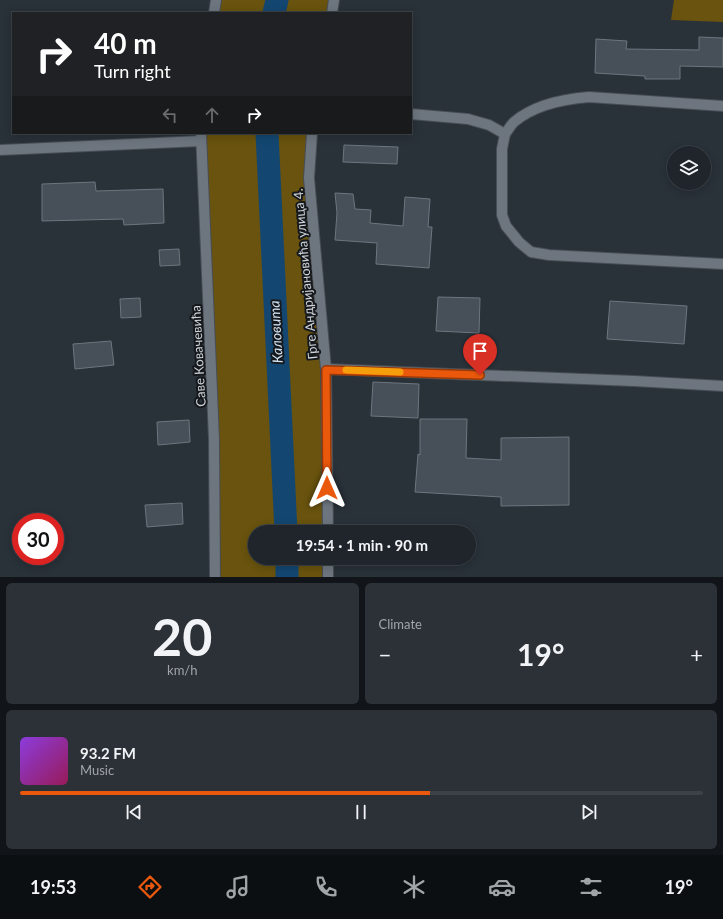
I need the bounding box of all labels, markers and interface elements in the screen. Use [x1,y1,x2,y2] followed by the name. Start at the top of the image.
[94,26,157,60] text: 40 m
[28,28,80,80] icon: right
[94,60,171,82] text: Turn right
[159,104,181,126] icon: left
[201,104,223,126] icon: ahead
[243,104,265,126] icon: right
[667,146,711,190] map controls
[667,146,711,190] button: layers
[290,188,320,360] street label: Грге Андријановића улица 4.
[265,300,286,364] water label: Каловита
[187,305,209,407] street label: Саве Ковачевића
[463,334,497,375] pin
[469,340,491,362] icon: arrive
[306,467,348,509] position arrow
[12,513,64,565] speed limit sign: 30
[296,536,428,554] text: 19:54 · 1 min · 90 m
[152,605,212,667] text: 20
[379,616,422,632] text: Climate
[517,636,564,672] text: 19°
[379,641,391,668] text: −
[690,641,703,668] text: +
[167,662,197,678] text: km/h
[80,744,136,762] text: 93.2 FM
[80,762,114,778] text: Music
[123,801,145,823] icon: previous
[350,801,372,823] icon: pause
[578,801,600,823] icon: next
[136,873,164,901] icon: directions
[224,873,252,901] icon: music
[312,873,340,901] icon: phone
[400,873,428,901] icon: climate
[488,873,516,901] icon: car
[577,873,605,901] icon: filters
[30,876,76,898] text: 19:53
[665,876,693,898] text: 19°

